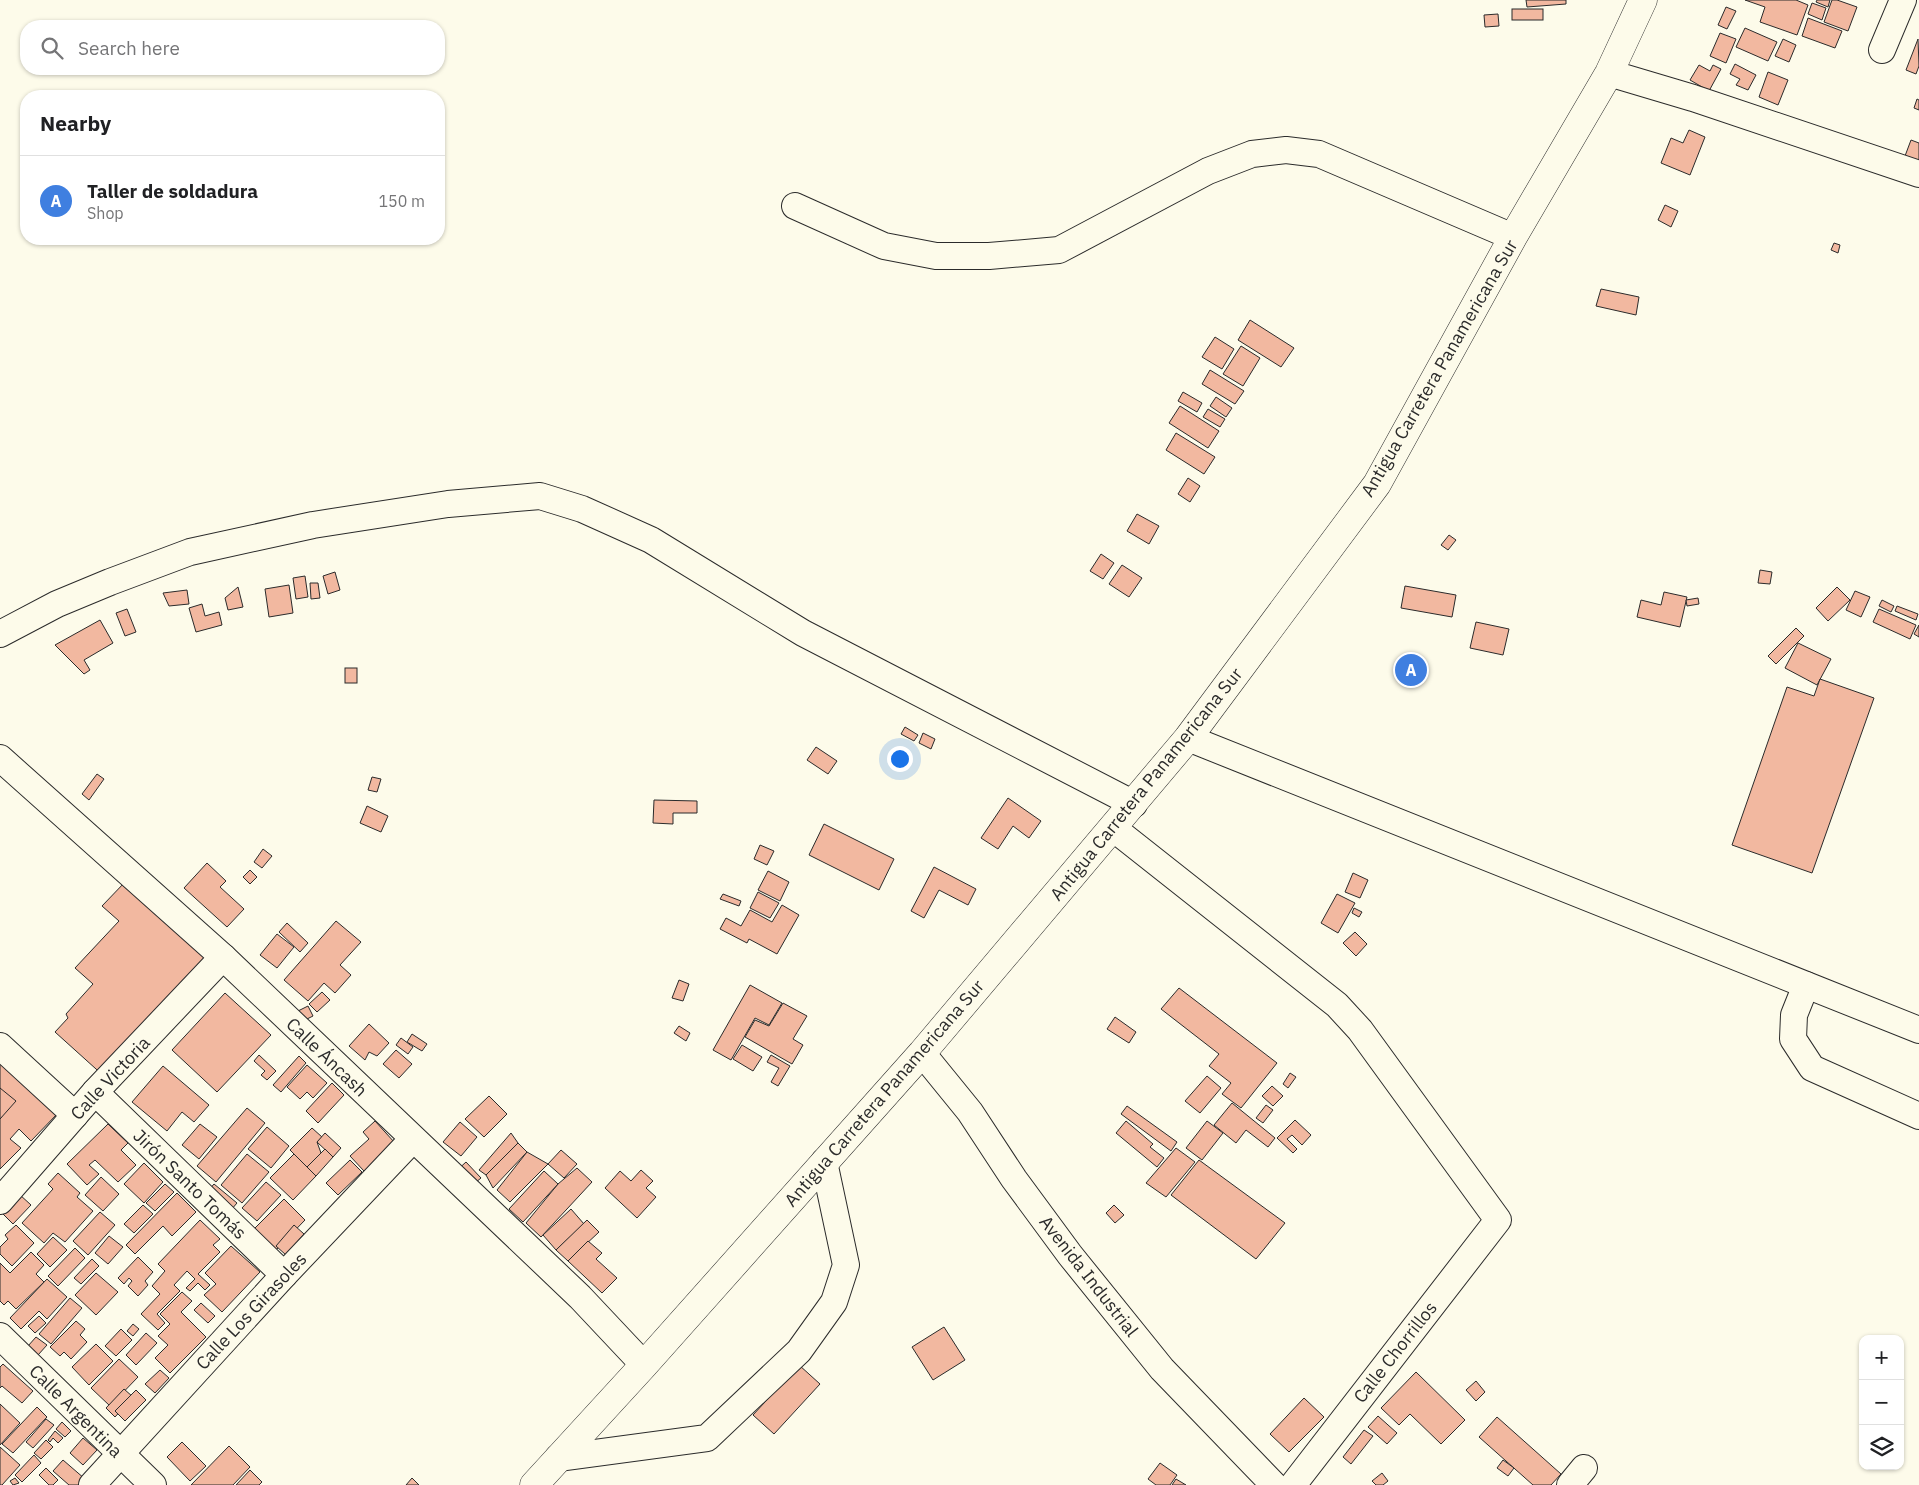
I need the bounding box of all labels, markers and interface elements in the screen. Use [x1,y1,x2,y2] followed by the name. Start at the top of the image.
[20,20,445,75] search box
[38,34,66,62] icon: search
[78,36,180,60] text: Search here
[40,109,111,137] text: Nearby
[87,179,258,203] text: Taller de soldadura
[51,191,61,211] text: A
[378,191,425,211] text: 150 m
[87,203,124,223] text: Shop
[1356,235,1522,501] street label: Antigua Carretera Panamericana Sur
[1395,651,1427,689] pin: A
[1045,662,1247,905] street label: Antigua Carretera Panamericana Sur
[887,746,913,772] your location
[779,974,989,1211] street label: Antigua Carretera Panamericana Sur
[282,1013,372,1101] street label: Calle Áncash
[65,1031,155,1125] street label: Calle Victoria
[128,1124,252,1244] street label: Jirón Santo Tomás
[1035,1211,1144,1341] street label: Avenida Industrial
[191,1248,311,1374] street label: Calle Los Girasoles
[1348,1297,1442,1407] street label: Calle Chorrillos
[1859,1335,1904,1470] map controls
[1859,1335,1904,1380] button: +
[25,1360,128,1463] street label: Calle Argentina
[1859,1380,1904,1425] button: −
[1859,1425,1904,1470] button: layers

